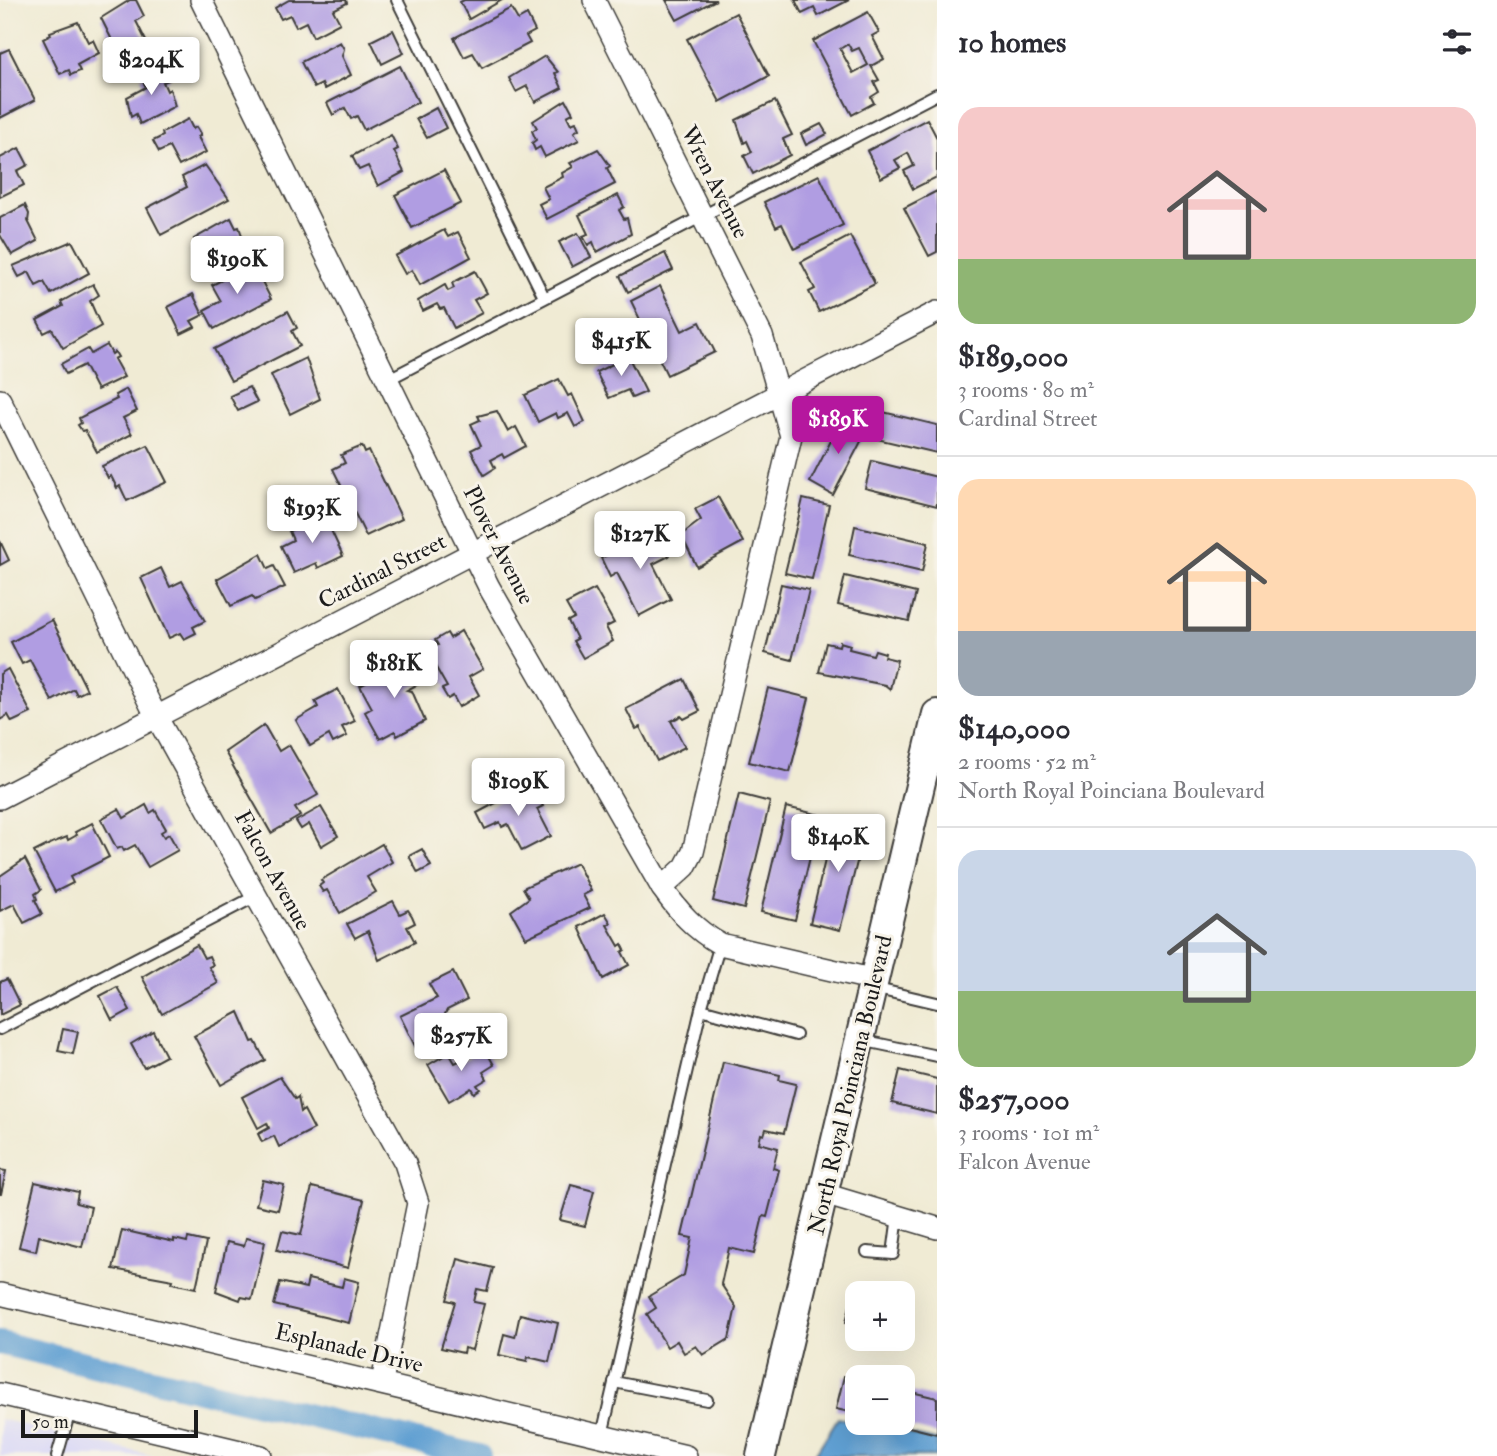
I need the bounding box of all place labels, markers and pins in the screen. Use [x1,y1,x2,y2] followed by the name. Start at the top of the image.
[102,38,200,97] pin: $204K
[188,236,286,296] pin: $190K
[572,318,670,378] pin: $415K
[789,396,887,456] pin: $189K
[263,486,361,545] pin: $193K
[591,512,689,571] pin: $127K
[345,640,443,700] pin: $181K
[469,758,567,818] pin: $109K
[789,814,887,874] pin: $140K
[412,1014,510,1073] pin: $257K

